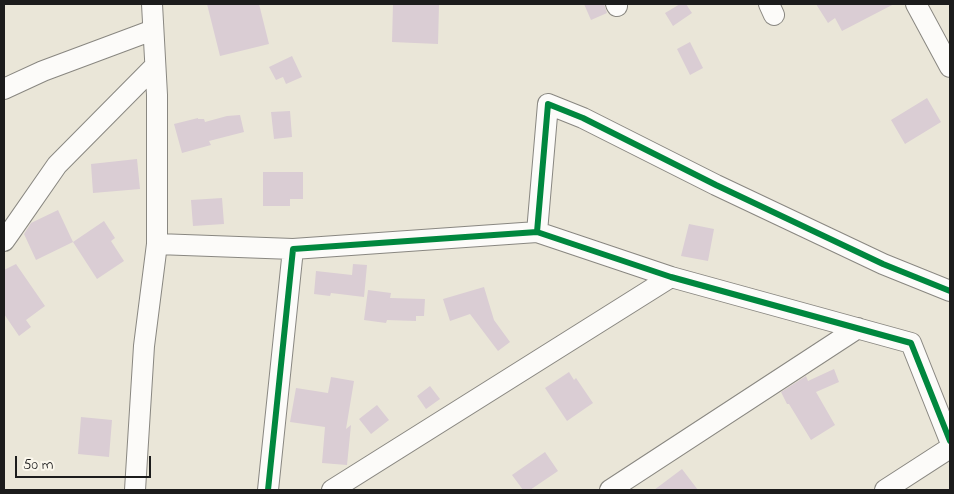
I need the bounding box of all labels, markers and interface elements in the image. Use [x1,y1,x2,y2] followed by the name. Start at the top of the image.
[18,446,154,478] scale bar
[23,454,53,476] text: 50 m

